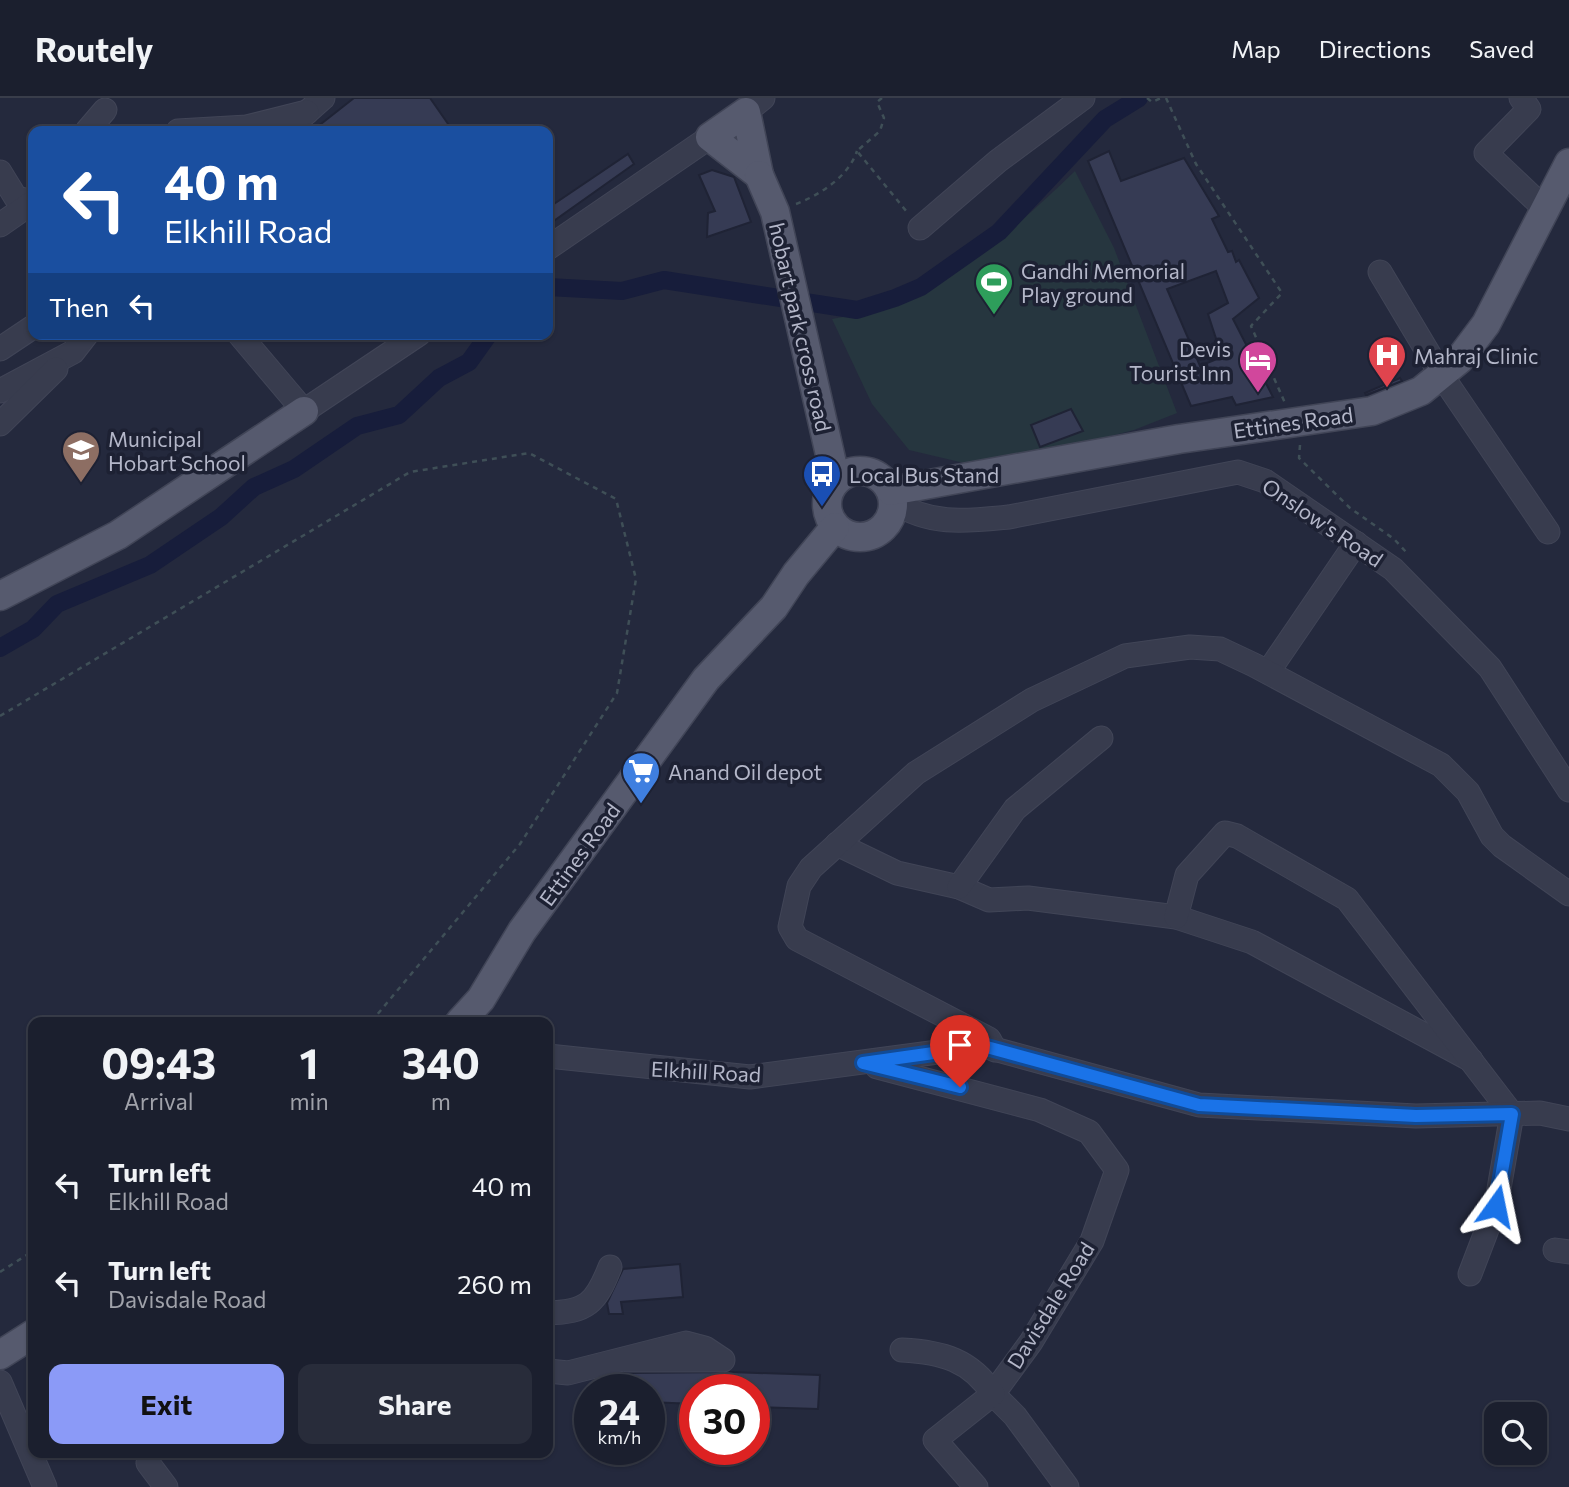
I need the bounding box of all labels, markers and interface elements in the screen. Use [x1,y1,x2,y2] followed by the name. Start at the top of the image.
[35,28,153,69] text: Routely
[1231,34,1281,63] text: Map
[1319,34,1431,63] text: Directions
[1469,34,1534,63] text: Saved
[164,150,279,210] text: 40 m
[49,154,140,245] icon: left
[164,210,332,250] text: Elkhill Road
[765,220,837,434] street label: hobart park cross road
[1021,258,1185,307] place label: Gandhi Memorial Play ground
[973,261,1015,316] sports icon: Gandhi Memorial Play ground
[123,287,161,325] icon: left
[49,291,109,322] text: Then
[1366,334,1408,389] hospital icon: Mahraj Clinic
[1129,336,1231,385] place label: Devis Tourist Inn
[1237,339,1279,394] hotel icon: Devis Tourist Inn
[1414,343,1538,368] place label: Mahraj Clinic
[1232,401,1354,443] street label: Ettines Road
[108,426,246,475] place label: Municipal Hobart School
[60,429,102,484] school or university icon: Municipal Hobart School
[801,453,843,508] bus stop icon: Local Bus Stand
[849,462,999,487] place label: Local Bus Stand
[1258,473,1388,571] street label: Onslow's Road
[620,750,662,805] supermarket icon: Anand Oil depot
[668,759,822,784] place label: Anand Oil depot
[533,798,625,910] street label: Ettines Road
[930,1015,990,1087] pin
[941,1026,979,1064] icon: arrive
[101,1036,216,1088] text: 09:43
[300,1036,319,1088] text: 1
[402,1036,480,1088] text: 340
[650,1056,762,1086] street label: Elkhill Road
[124,1087,194,1115] text: Arrival
[289,1087,329,1115] text: min
[431,1087,451,1115] text: m
[108,1156,211,1187] text: Turn left
[49,1166,87,1204] icon: left
[1459,1169,1533,1243] position arrow
[472,1170,532,1201] text: 40 m
[108,1187,229,1215] text: Elkhill Road
[1001,1237,1099,1373] street label: Davisdale Road
[108,1254,211,1285] text: Turn left
[49,1264,87,1302] icon: left
[457,1268,532,1299] text: 260 m
[108,1285,266,1313] text: Davisdale Road
[49,1364,284,1444] button: Exit
[298,1364,532,1444] button: Share
[679,1374,770,1465] speed limit sign: 30
[599,1389,640,1432] text: 24
[1484,1402,1547,1465] map controls
[1484,1402,1547,1465] button: search
[598,1426,641,1448] text: km/h

